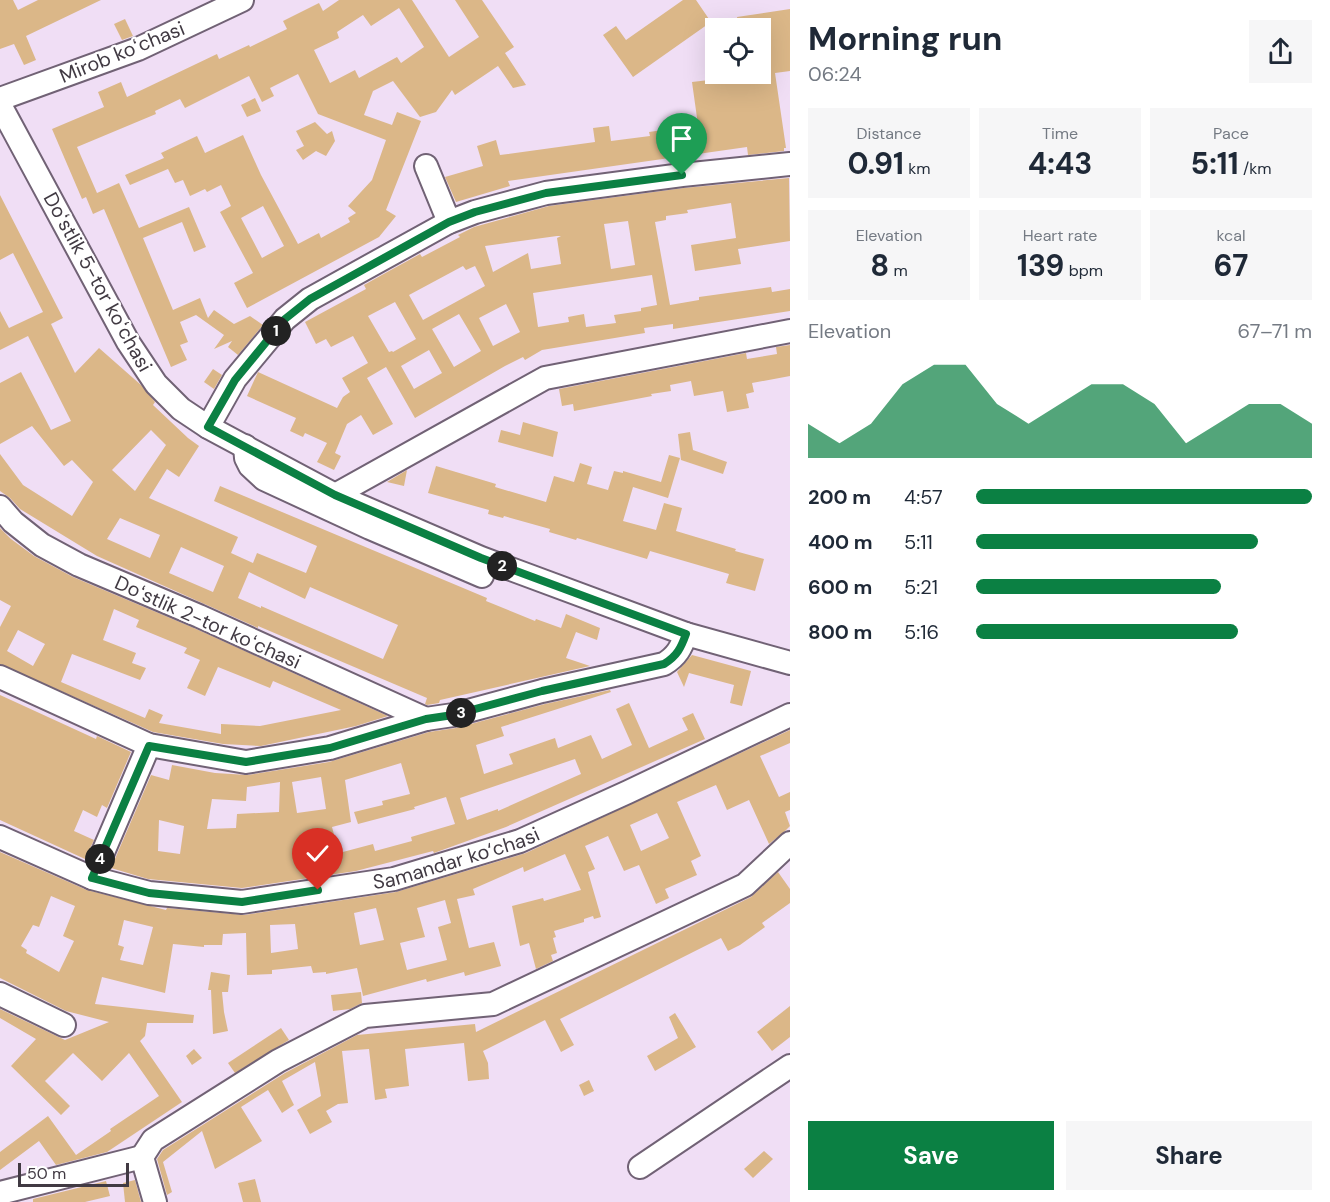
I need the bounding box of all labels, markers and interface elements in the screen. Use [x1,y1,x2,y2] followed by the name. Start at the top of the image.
[56,15,188,89] street label: Mirob koʻchasi
[808,17,1002,60] text: Morning run
[705,18,771,84] map controls
[705,18,771,84] button: locate
[1249,20,1312,83] button: share
[808,61,862,87] text: 06:24
[656,113,707,175] pin
[665,122,698,155] icon: arrive
[857,123,921,144] text: Distance
[1042,123,1078,144] text: Time
[1213,123,1249,144] text: Pace
[848,144,904,183] text: 0.91
[1028,144,1092,183] text: 4:43
[1191,144,1239,183] text: 5:11
[904,158,930,179] text: km
[1239,158,1271,179] text: /km
[38,188,158,376] street label: Doʻstlik 5-tor koʻchasi
[856,225,922,246] text: Elevation
[1023,225,1097,246] text: Heart rate
[1217,225,1245,246] text: kcal
[870,246,889,285] text: 8
[1017,246,1064,285] text: 139
[1214,246,1248,285] text: 67
[889,260,908,281] text: m
[1064,260,1103,281] text: bpm
[261,316,291,346] pin: 1
[808,318,891,344] text: Elevation
[1238,318,1312,344] text: 67–71 m
[273,320,279,341] text: 1
[808,484,871,510] text: 200 m
[904,484,943,510] text: 4:57
[808,529,873,555] text: 400 m
[904,529,933,555] text: 5:11
[487,551,517,581] pin: 2
[497,555,507,576] text: 2
[111,569,305,675] street label: Doʻstlik 2-tor koʻchasi
[808,574,872,600] text: 600 m
[904,574,938,600] text: 5:21
[808,619,872,645] text: 800 m
[904,619,939,645] text: 5:16
[446,698,476,728] pin: 3
[456,702,466,723] text: 3
[371,821,544,895] street label: Samandar ko‘chasi
[292,828,343,890] pin
[301,837,334,870] icon: check
[85,844,115,874] pin: 4
[95,848,105,869] text: 4
[808,1121,1054,1190] button: Save
[1066,1121,1312,1190] button: Share
[18,1160,129,1188] scale bar
[27,1163,66,1184] text: 50 m

